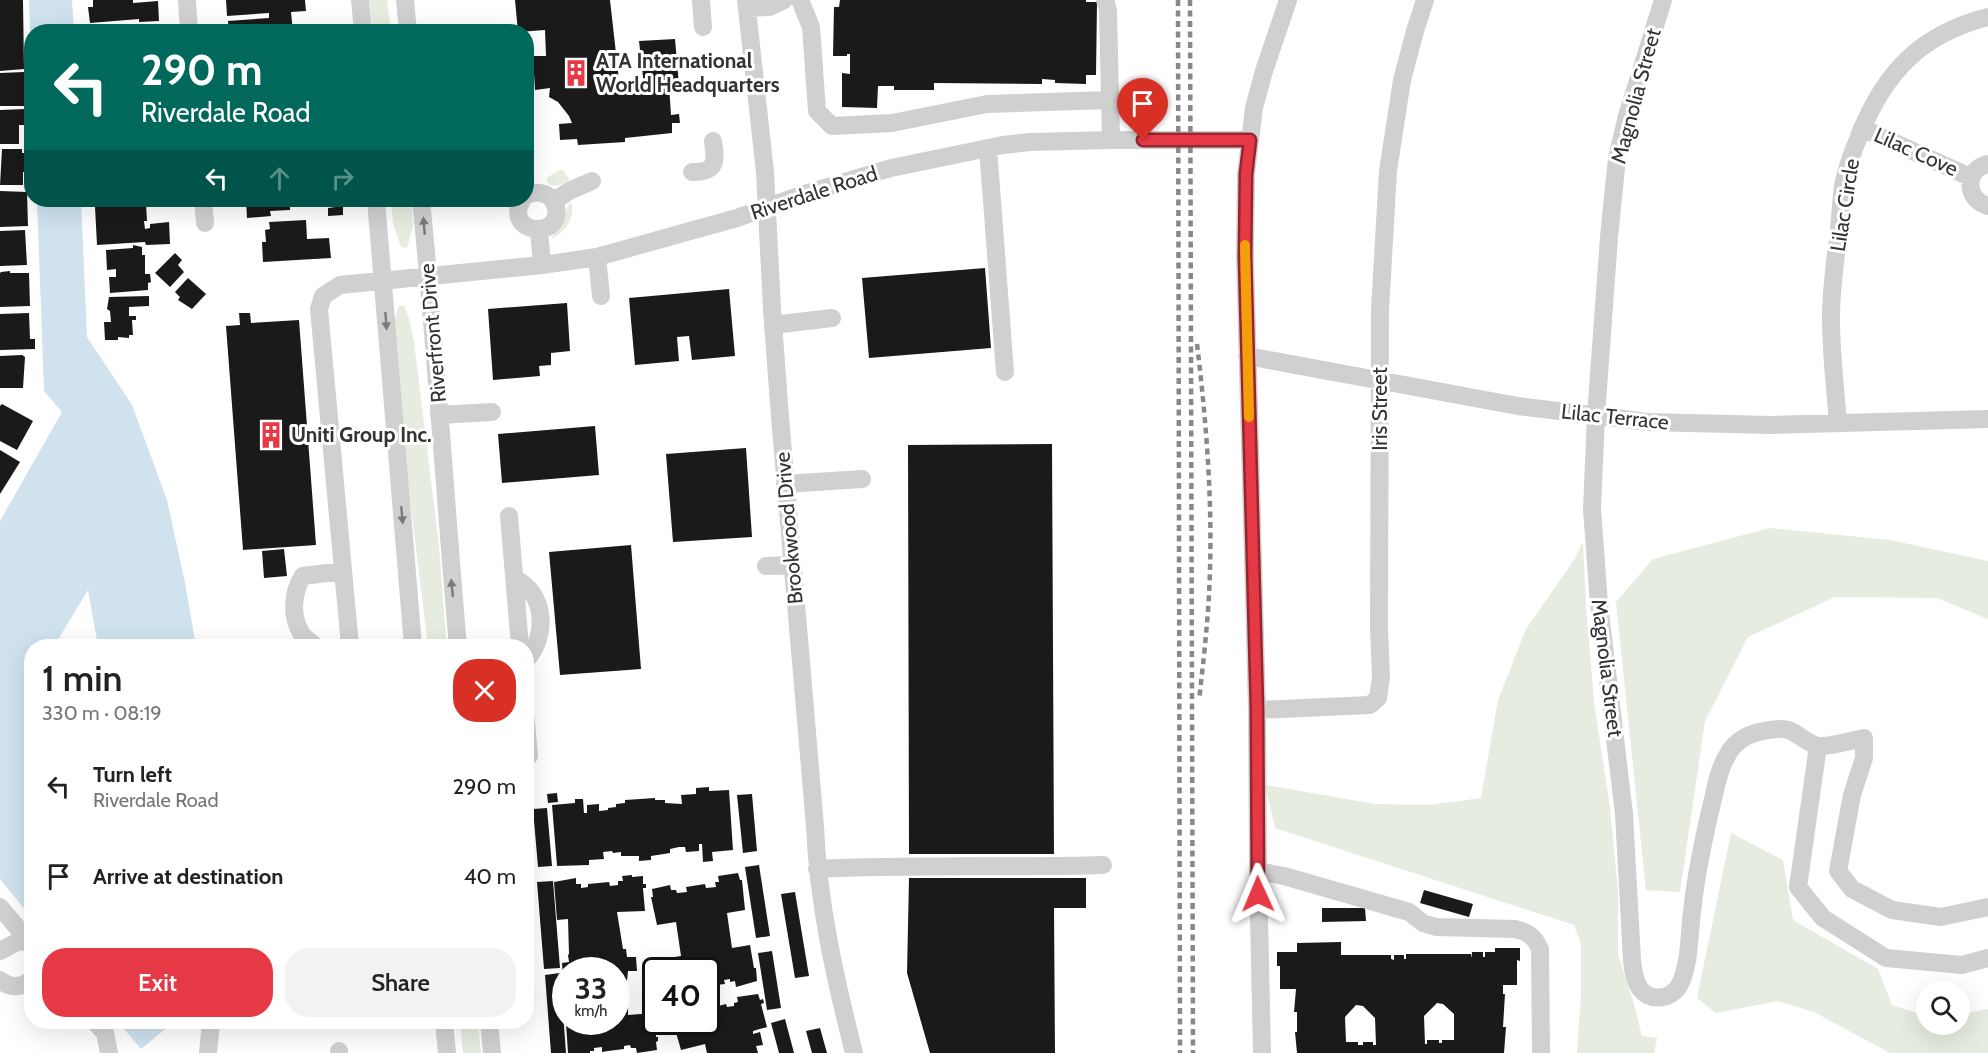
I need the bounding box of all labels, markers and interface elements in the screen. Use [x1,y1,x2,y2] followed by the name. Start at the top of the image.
[1605,26,1666,166] street label: Magnolia Street
[141,44,262,96] text: 290 m
[42,48,120,126] icon: left
[596,48,780,97] place label: ATA International World Headquarters
[561,58,591,88] building icon: ATA International World Headquarters
[1117,78,1168,140] pin
[1126,87,1159,120] icon: arrive
[141,96,311,129] text: Riverdale Road
[1870,122,1962,181] street label: Lilac Cove
[1825,156,1864,253] street label: Lilac Circle
[747,160,880,225] street label: Riverdale Road
[200,162,233,195] icon: left
[263,162,296,195] icon: ahead
[326,162,359,195] icon: right
[419,217,428,236] one-way arrow
[414,262,451,404] street label: Riverfront Drive
[381,311,391,330] one-way arrow
[1367,367,1392,451] street label: Iris Street
[1560,398,1670,435] street label: Lilac Terrace
[256,420,286,450] building icon: Uniti Group Inc.
[291,422,432,447] place label: Uniti Group Inc.
[769,451,808,605] street label: Brookwood Drive
[398,505,407,524] one-way arrow
[447,579,457,598] one-way arrow
[1587,597,1628,738] street label: Magnolia Street
[42,656,122,700] text: 1 min
[453,659,516,722] button: close
[42,701,162,725] text: 330 m · 08:19
[93,761,172,788] text: Turn left
[42,770,75,803] icon: left
[452,773,516,800] text: 290 m
[93,788,219,812] text: Riverdale Road
[42,860,75,893] icon: arrive
[1226,862,1290,926] position arrow
[93,863,283,890] text: Arrive at destination
[464,863,516,890] text: 40 m
[42,948,273,1017] button: Exit
[285,948,516,1017] button: Share
[642,957,720,1035] speed limit sign: 40
[575,970,607,1007] text: 33
[1916,981,1970,1035] map controls
[1916,981,1970,1035] button: search
[575,1002,607,1020] text: km/h

